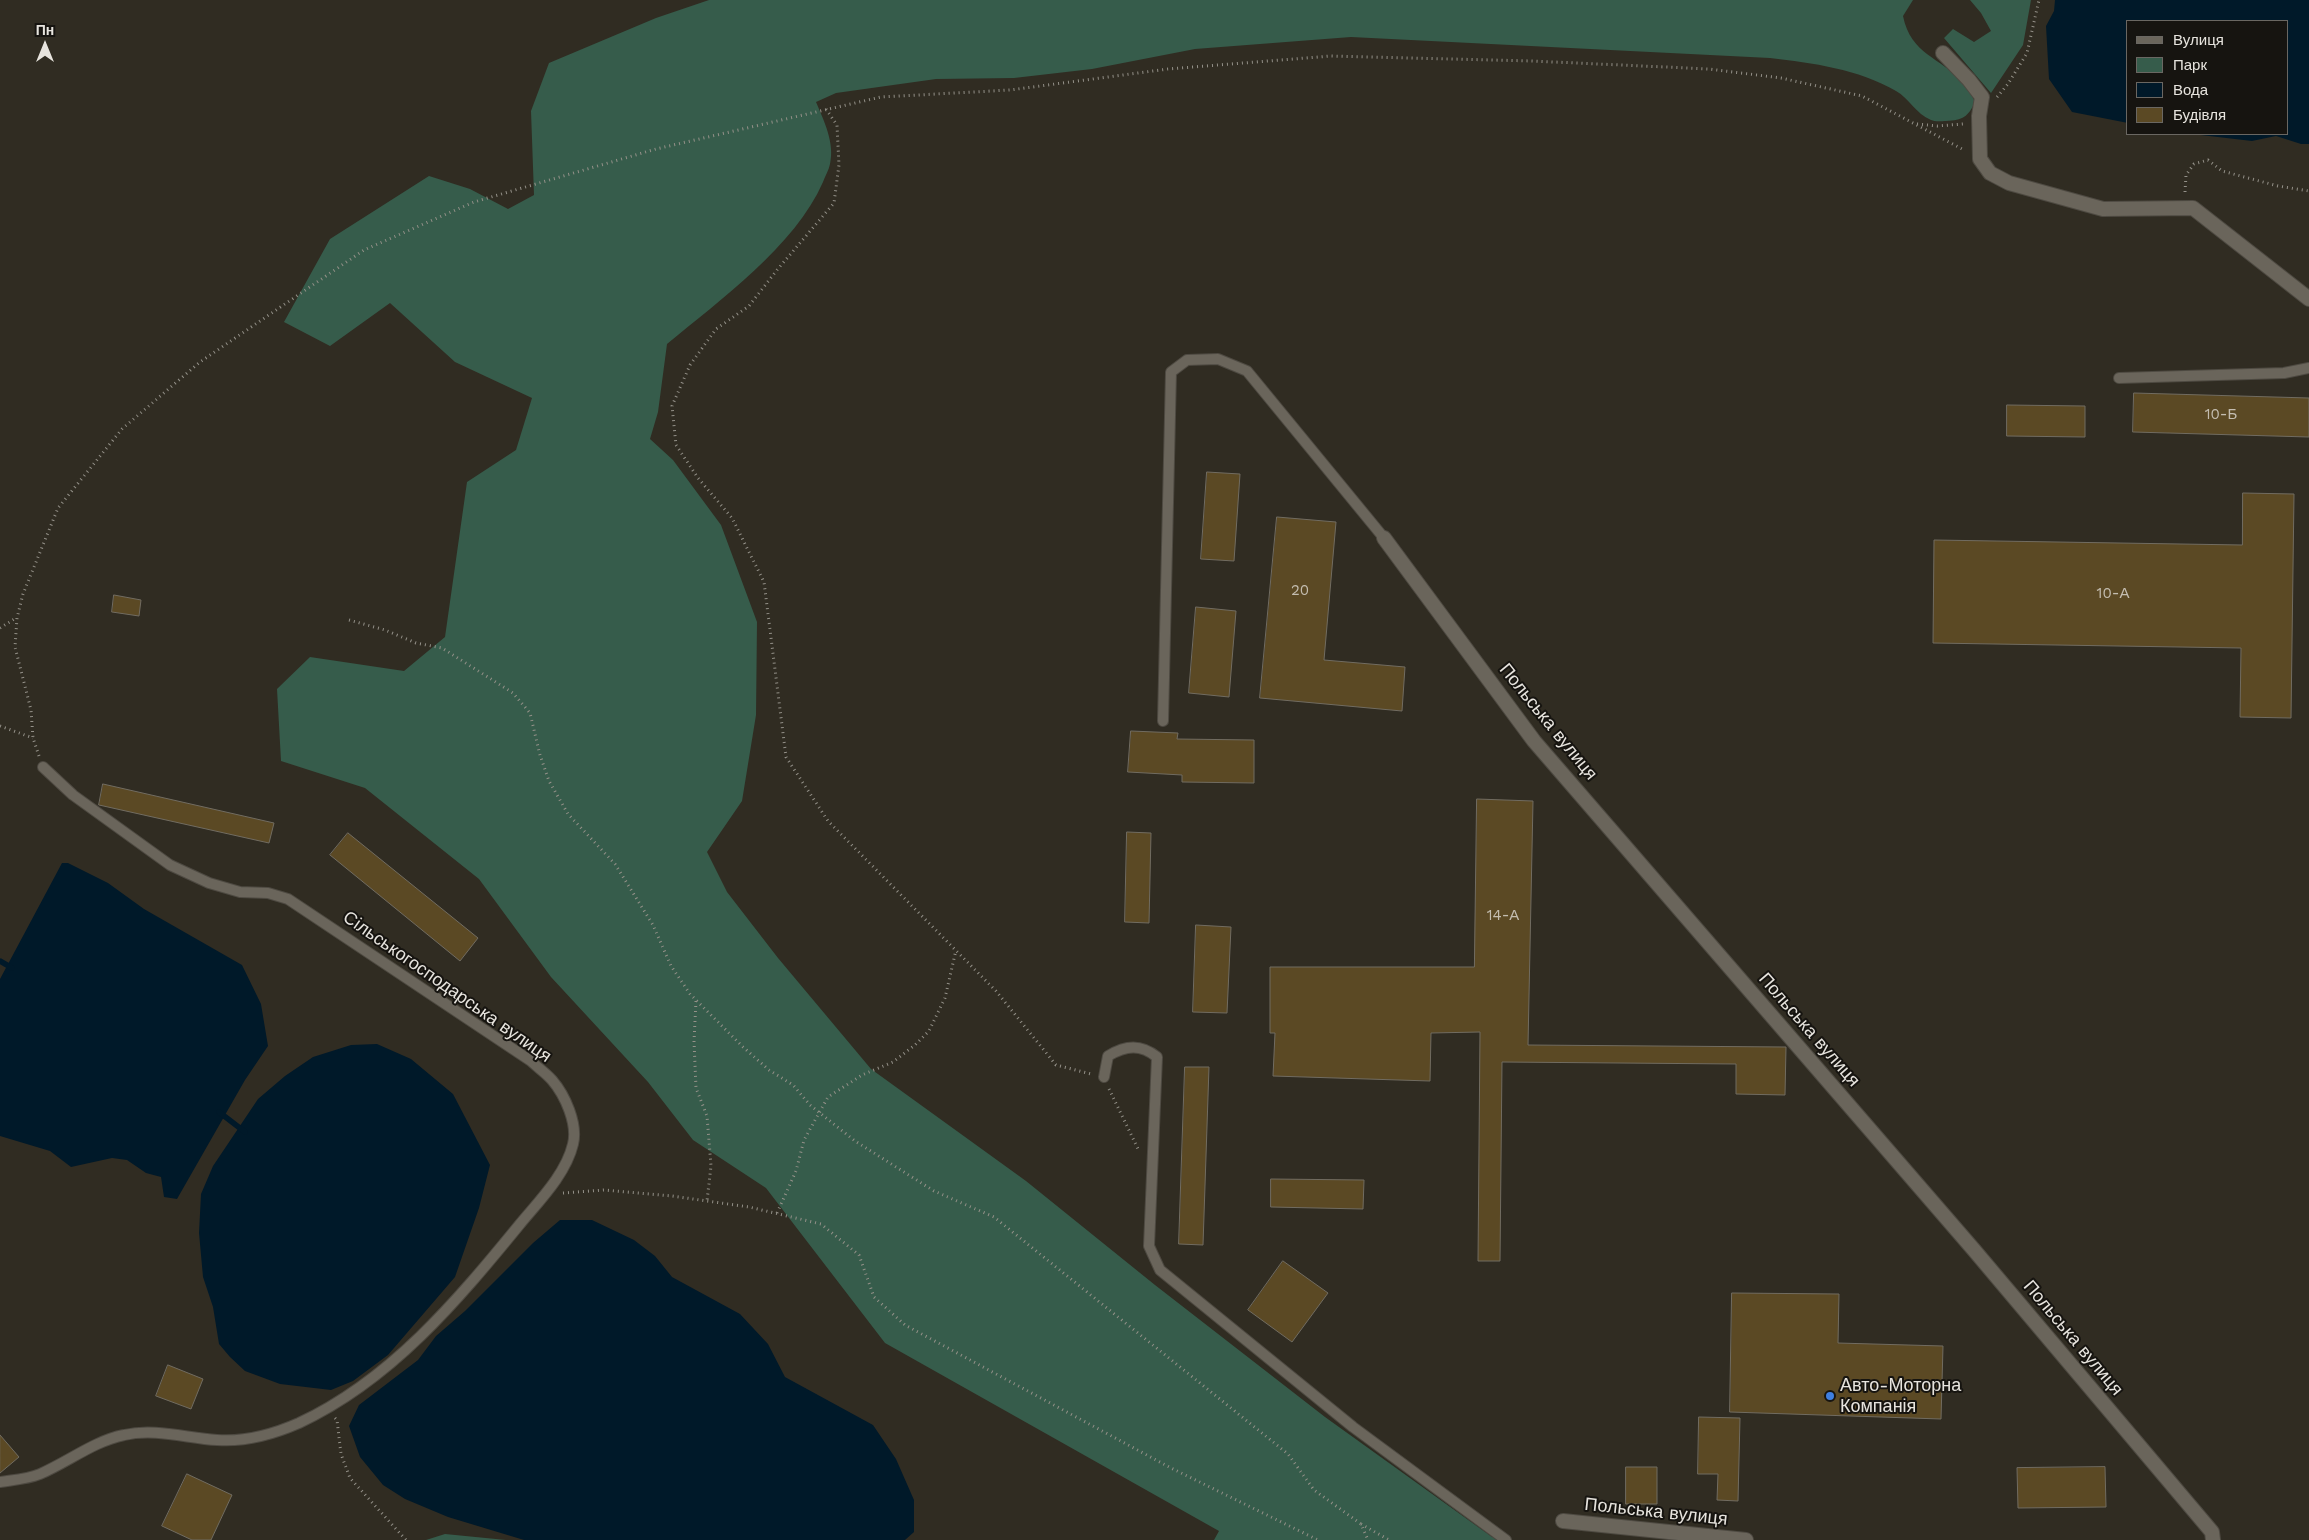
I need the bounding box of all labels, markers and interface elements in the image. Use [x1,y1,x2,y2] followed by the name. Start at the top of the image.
[20,20,70,70] north arrow
[2126,20,2289,135] legend
[36,22,54,38] text: Пн
[2173,31,2224,49] text: Вулиця
[2173,56,2207,74] text: Парк
[2173,81,2208,99] text: Вода
[2173,106,2226,124] text: Будівля
[2205,406,2237,424] house number: 10-Б
[1291,582,1309,600] house number: 20
[2097,585,2129,603] house number: 10-А
[1494,659,1602,785] street label: Польська вулиця
[339,907,555,1067] street label: Сільськогосподарська вулиця
[1487,907,1519,925] house number: 14-А
[1754,969,1864,1091] street label: Польська вулиця
[2019,1276,2127,1400] street label: Польська вулиця
[1840,1375,1961,1418] place label: Авто-Моторна Компанія
[1824,1390,1836,1402] marker: Авто-Моторна Компанія
[1583,1494,1729,1530] street label: Польська вулиця

